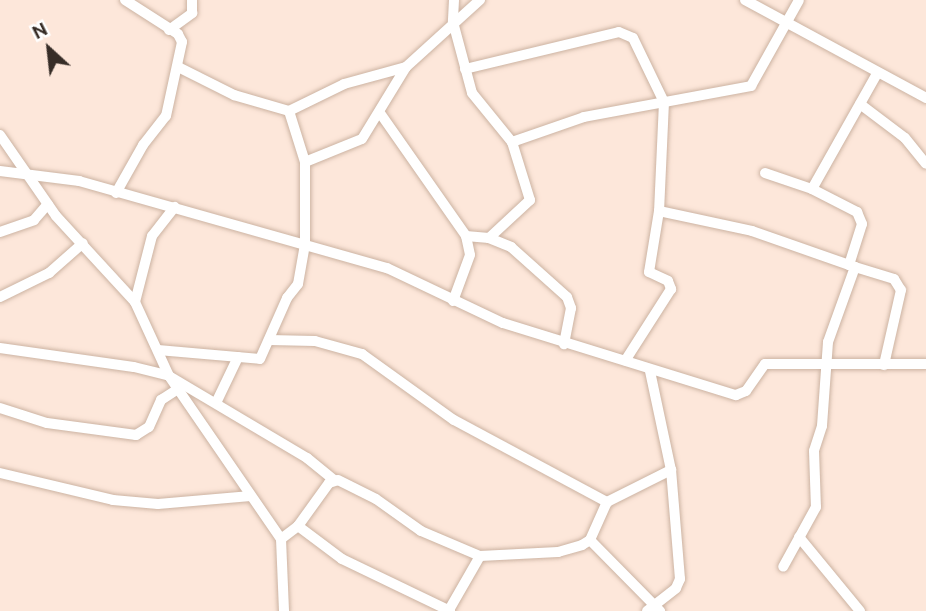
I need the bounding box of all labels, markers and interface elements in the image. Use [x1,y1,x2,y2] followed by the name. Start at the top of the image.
[14,14,84,84] north arrow
[28,17,51,43] text: N

